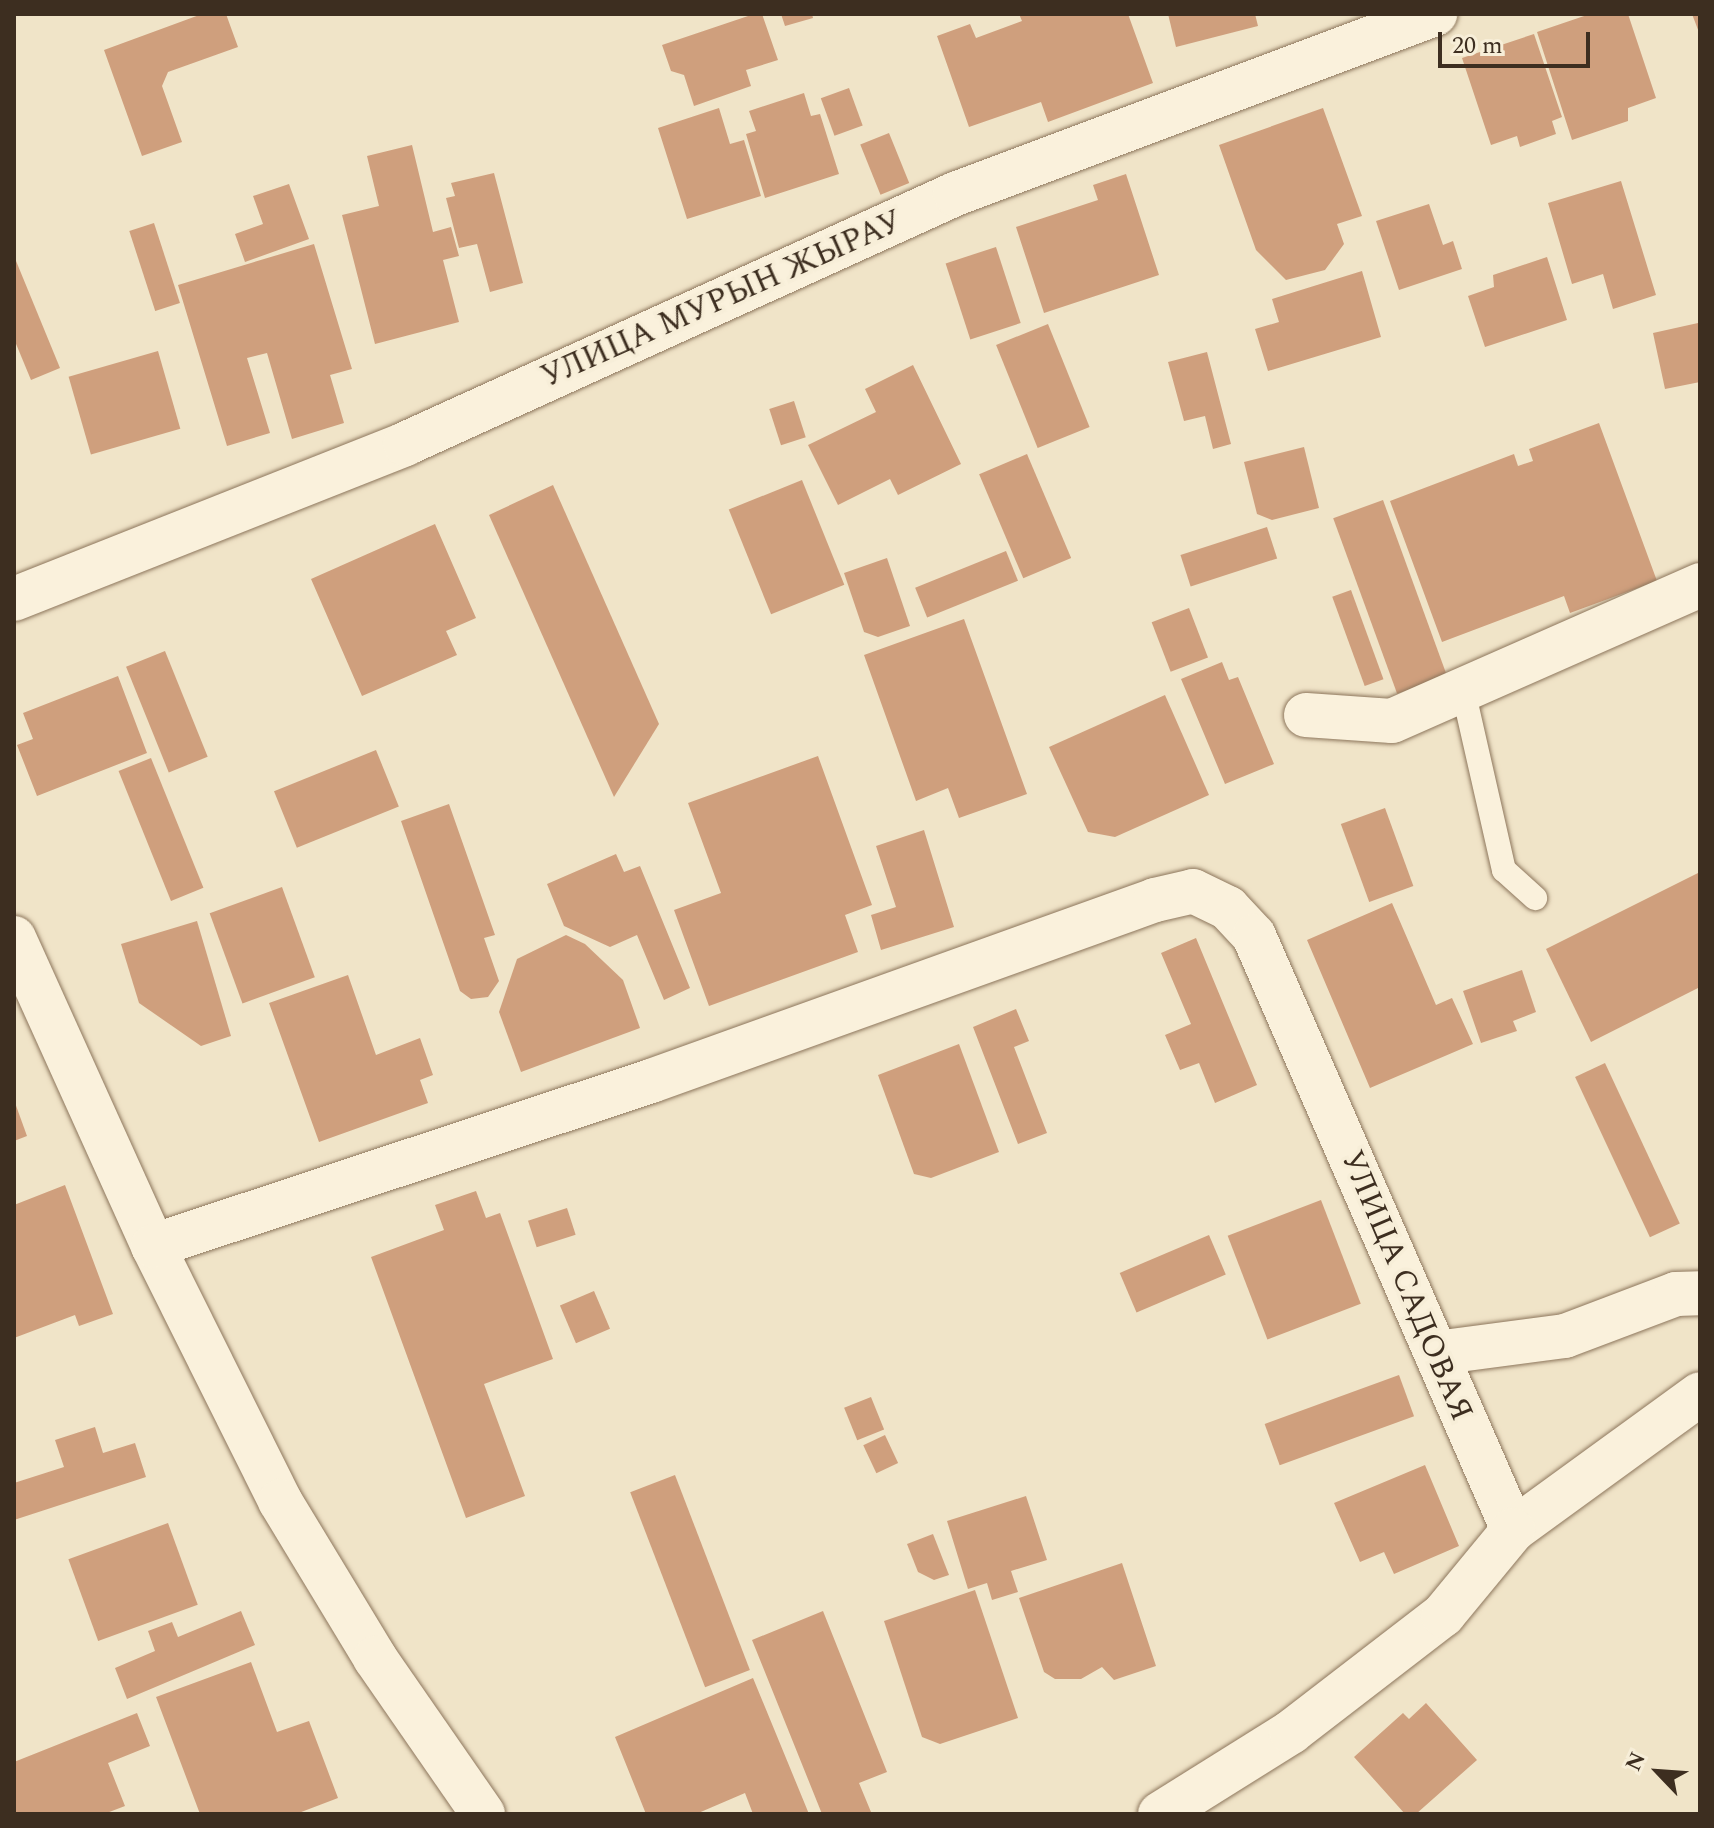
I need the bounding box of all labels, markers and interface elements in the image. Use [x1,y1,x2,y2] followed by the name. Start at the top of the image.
[1442,16,1594,66] scale bar
[1452,28,1503,64] text: 20 m
[535,203,909,397] street label: УЛИЦА МУРЫН ЖЫРАУ
[1332,1145,1480,1427] street label: УЛИЦА САДОВАЯ
[1618,1732,1698,1812] north arrow
[1617,1747,1655,1777] text: N

